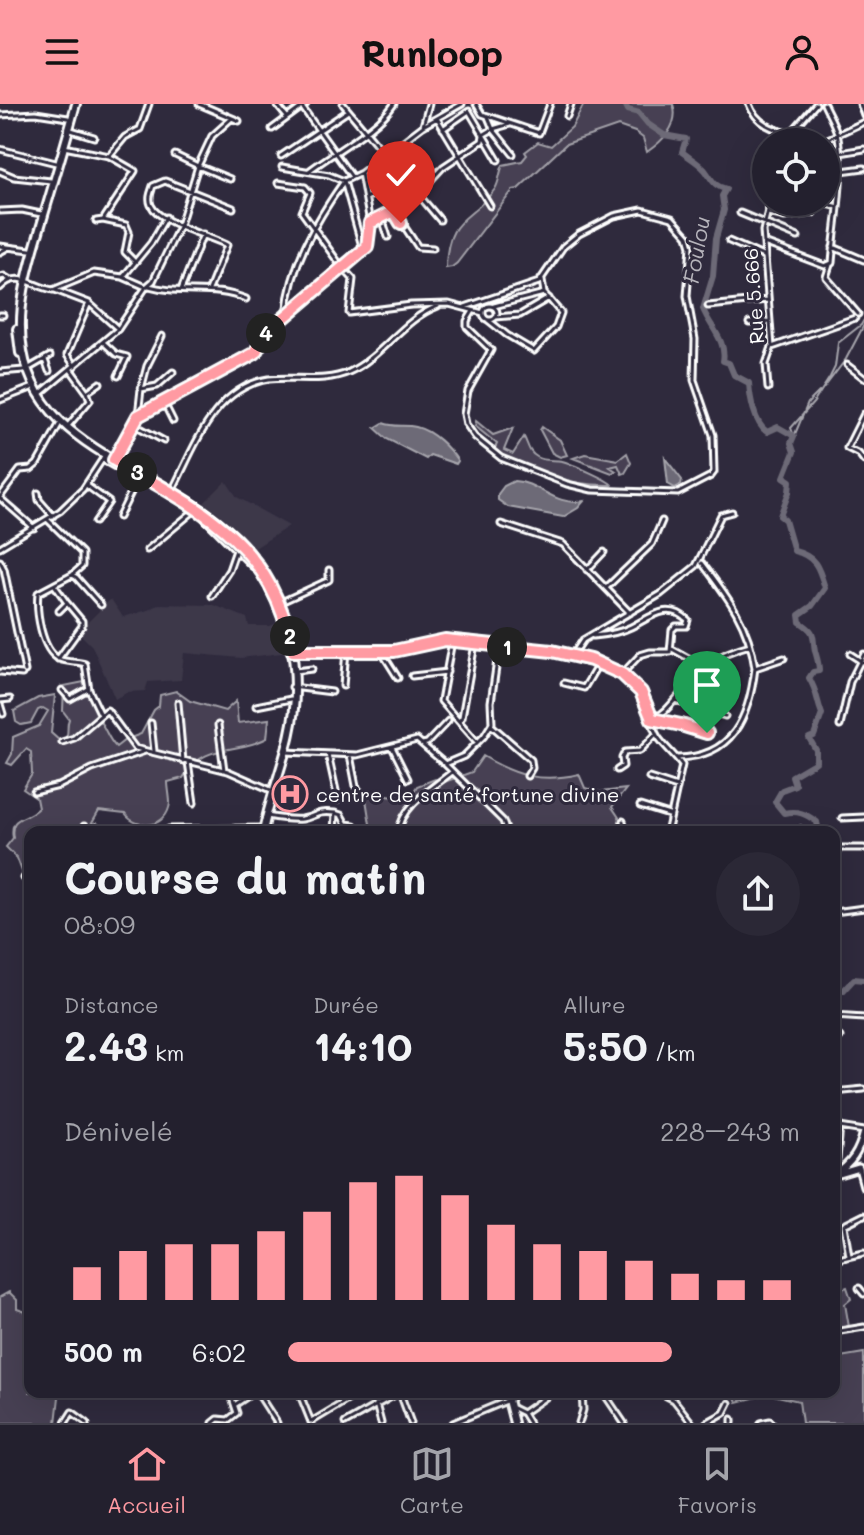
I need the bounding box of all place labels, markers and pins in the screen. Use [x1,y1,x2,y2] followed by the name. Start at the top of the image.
[367,141,435,223] pin
[246,313,286,353] pin: 4
[117,452,157,492] pin: 3
[270,616,310,656] pin: 2
[487,627,527,667] pin: 1
[673,651,741,733] pin
[271,775,309,813] hospital icon: centre de santé fortune divine
[316,781,619,807] place label: centre de santé fortune divine

